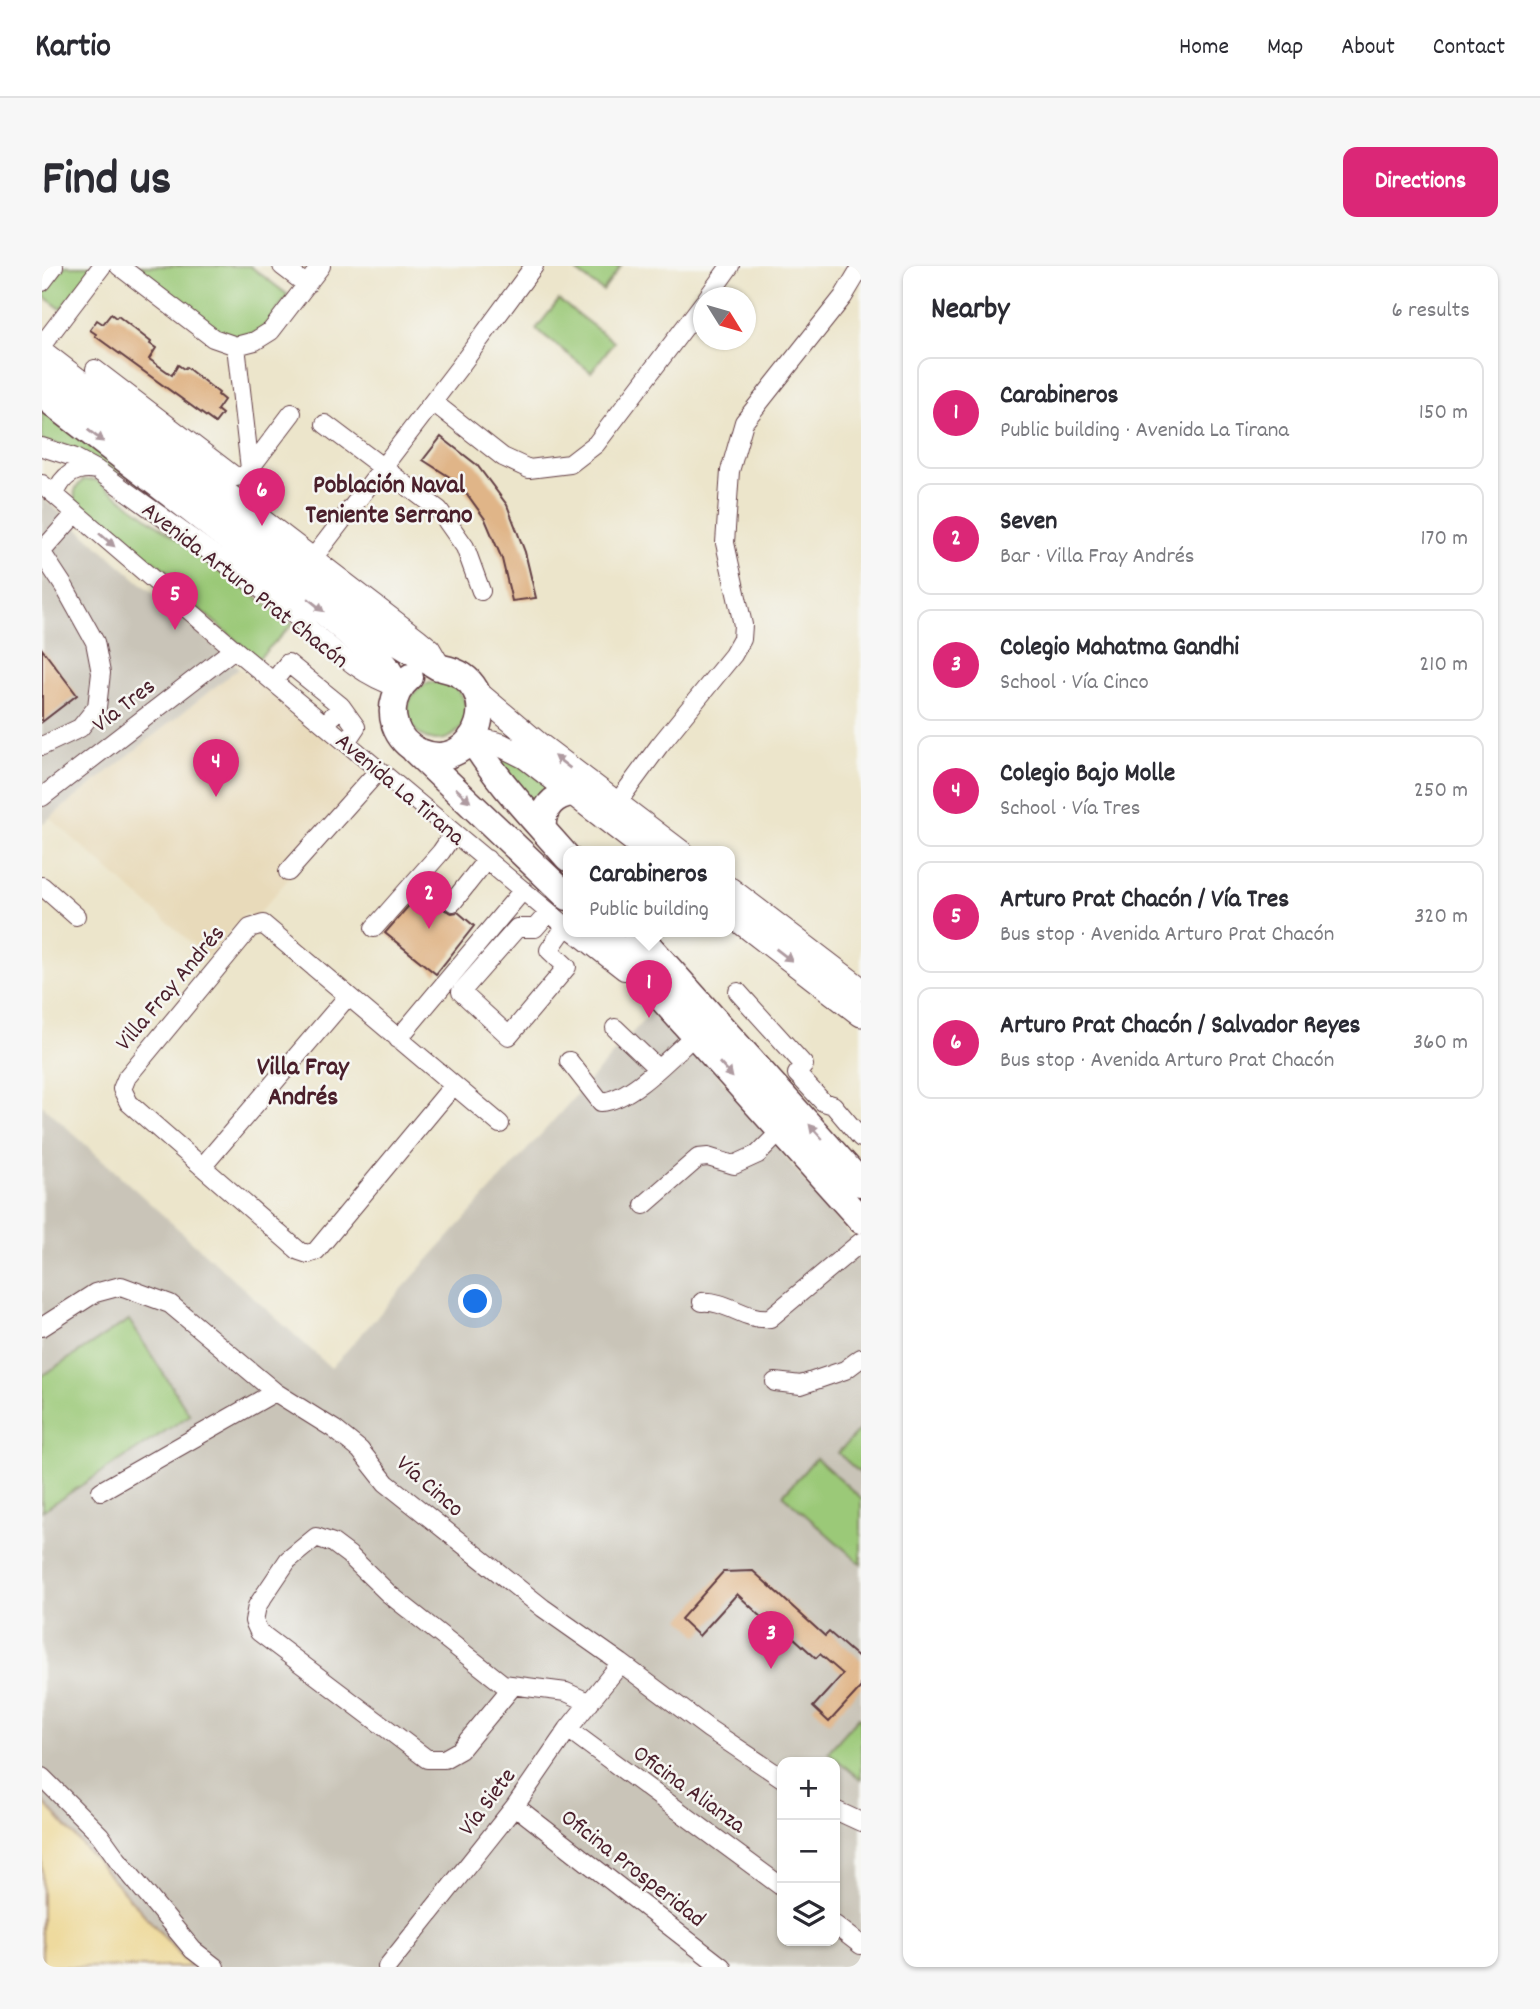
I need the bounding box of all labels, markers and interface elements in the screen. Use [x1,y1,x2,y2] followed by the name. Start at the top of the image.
[35,25,111,72] text: Kartio
[1179,31,1229,65] text: Home
[1267,31,1303,65] text: Map
[1341,31,1395,65] text: About
[1433,31,1505,65] text: Contact
[42,147,171,217] text: Find us
[1343,147,1498,217] button: Directions
[693,287,756,350] north arrow
[931,290,1009,333] text: Nearby
[1392,295,1470,328] text: 6 results
[1000,378,1119,415] text: Carabineros
[953,397,959,430] text: 1
[1419,397,1468,430] text: 150 m
[1000,415,1289,448] text: Public building · Avenida La Tirana
[87,429,105,444] one-way arrow
[239,468,285,526] pin: 6
[305,468,473,535] district label: Población Naval Teniente Serrano
[133,495,355,678] street label: Avenida Arturo Prat Chacón
[1000,504,1057,541] text: Seven
[951,523,961,556] text: 2
[1421,523,1468,556] text: 170 m
[98,532,116,548] one-way arrow
[1000,541,1195,574] text: Bar · Villa Fray Andrés
[152,572,198,630] pin: 5
[306,597,324,612] one-way arrow
[1000,630,1239,667] text: Colegio Mahatma Gandhi
[951,649,961,682] text: 3
[1419,649,1468,682] text: 210 m
[1000,667,1149,700] text: School · Vía Cinco
[86,671,164,742] street label: Vía Tres
[327,726,472,855] street label: Avenida La Tirana
[193,739,239,797] pin: 4
[554,755,572,770] one-way arrow
[1000,756,1175,793] text: Colegio Bajo Molle
[951,775,961,808] text: 4
[1414,775,1468,808] text: 250 m
[454,787,471,803] one-way arrow
[1000,793,1141,826] text: School · Vía Tres
[563,846,735,937] popup
[589,857,708,894] text: Carabineros
[406,871,452,929] pin: 2
[1000,882,1289,919] text: Arturo Prat Chacón / Vía Tres
[589,894,709,927] text: Public building
[951,901,961,934] text: 5
[1414,901,1468,934] text: 320 m
[108,919,234,1059] street label: Villa Fray Andrés
[1000,919,1334,952] text: Bus stop · Avenida Arturo Prat Chacón
[774,948,792,963] one-way arrow
[626,960,672,1018] pin: 1
[1000,1008,1361,1045] text: Arturo Prat Chacón / Salvador Reyes
[950,1027,962,1060] text: 6
[1413,1027,1468,1060] text: 360 m
[1000,1045,1334,1078] text: Bus stop · Avenida Arturo Prat Chacón
[257,1050,350,1117] district label: Villa Fray Andrés
[718,1061,734,1079] one-way arrow
[808,1124,824,1141] one-way arrow
[458,1284,492,1318] your location
[388,1448,471,1526] street label: Vía Cinco
[748,1611,794,1669] pin: 3
[625,1738,752,1844] street label: Oficina Alianza
[777,1757,840,1946] map controls
[777,1757,840,1820] button: +
[451,1762,525,1844] street label: Vía Siete
[552,1802,712,1937] street label: Oficina Prosperidad
[777,1820,840,1883] button: −
[777,1883,840,1946] button: layers

